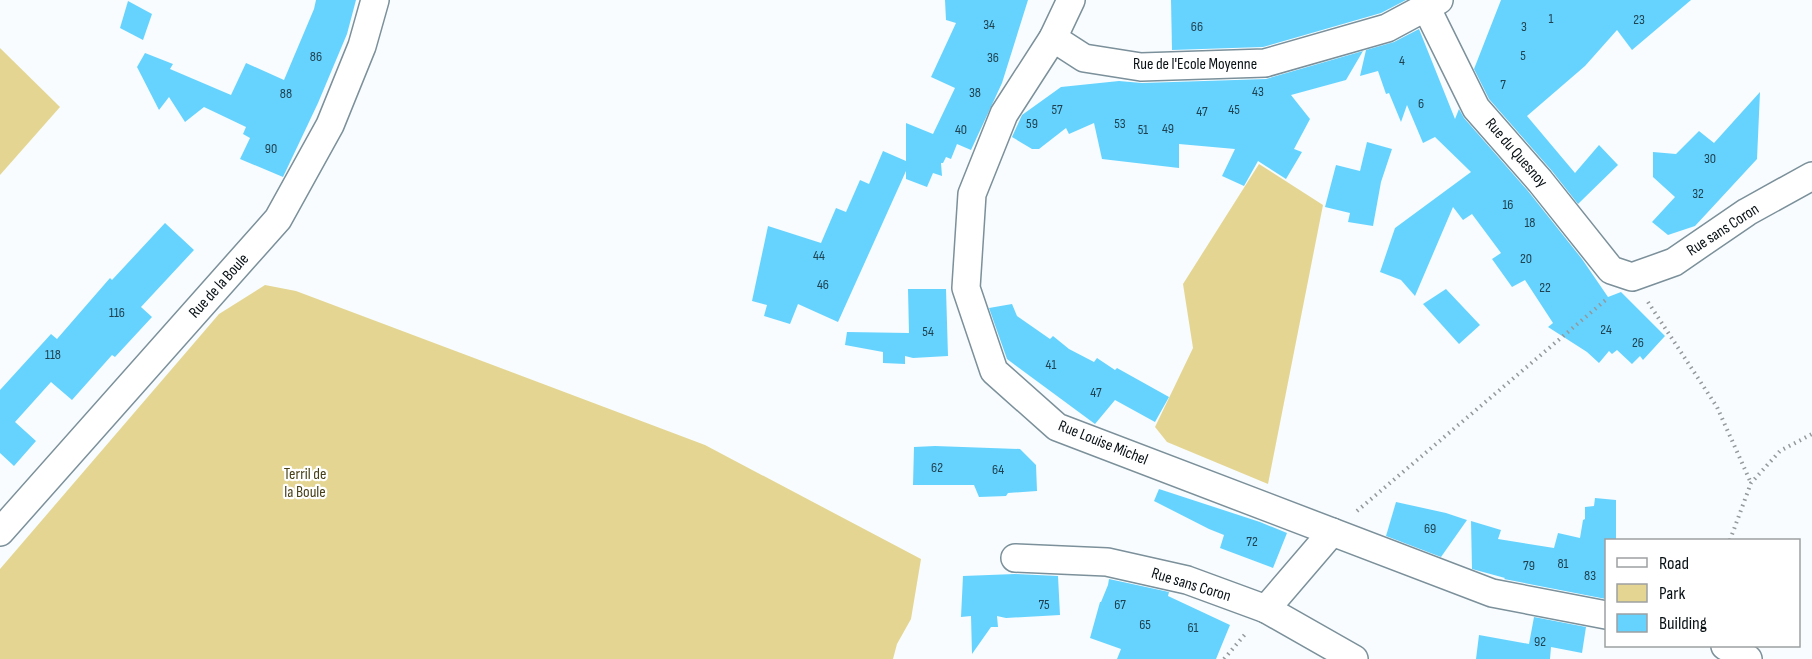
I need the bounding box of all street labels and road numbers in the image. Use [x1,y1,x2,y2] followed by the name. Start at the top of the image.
[1133,55,1257,74] street label: Rue de l'Ecole Moyenne
[1481,115,1551,191] street label: Rue du Quesnoy
[1683,200,1763,260] street label: Rue sans Coron
[185,250,253,322] street label: Rue de la Boule
[1055,416,1151,470] street label: Rue Louise Michel
[1149,564,1233,606] street label: Rue sans Coron

